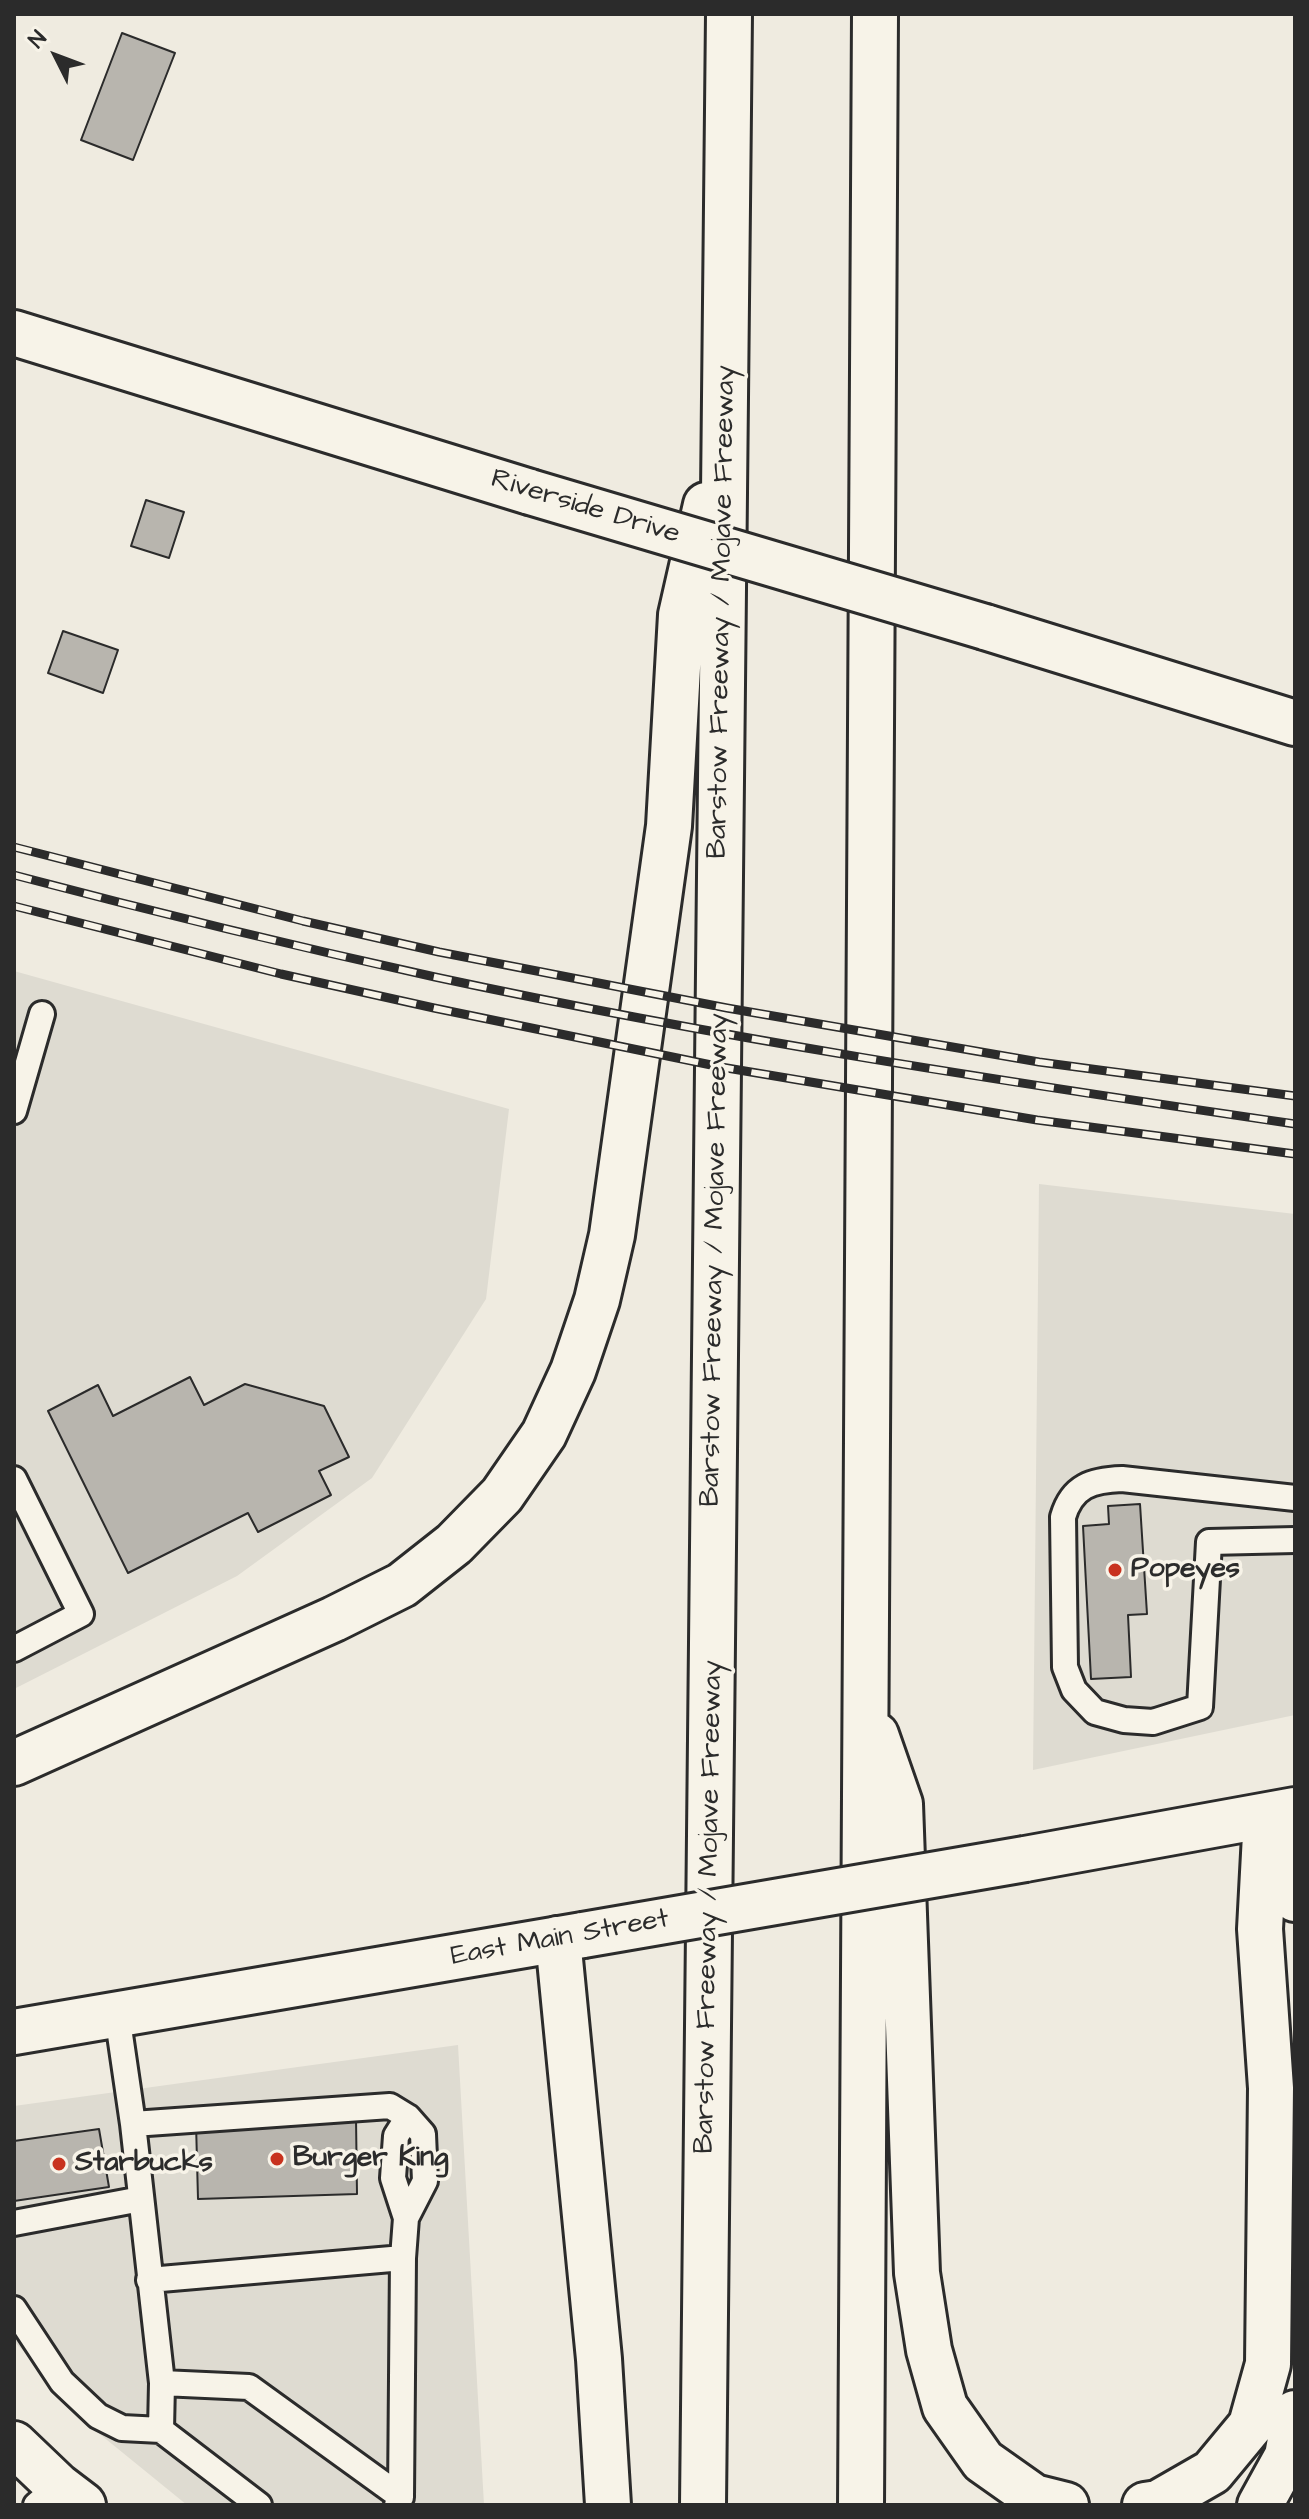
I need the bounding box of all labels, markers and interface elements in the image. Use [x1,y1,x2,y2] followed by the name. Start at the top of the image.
[16,16,96,96] north arrow
[22,24,54,55] text: N
[702,365,744,859] street label: Barstow Freeway / Mojave Freeway
[486,463,684,553] street label: Riverside Drive
[695,1013,737,1507] street label: Barstow Freeway / Mojave Freeway
[1131,1553,1240,1587] place label: Popeyes
[1106,1561,1124,1579] marker: Popeyes
[689,1660,731,2154] street label: Barstow Freeway / Mojave Freeway
[448,1903,672,1975] street label: East Main Street
[293,2142,448,2176] place label: Burger King
[75,2147,213,2181] place label: Starbucks
[268,2150,286,2168] marker: Burger King
[50,2155,68,2173] marker: Starbucks

